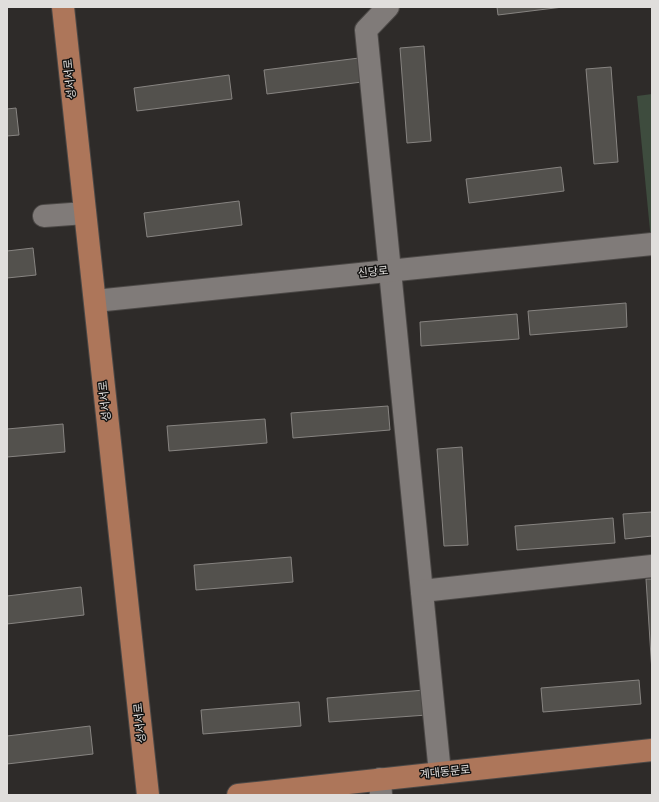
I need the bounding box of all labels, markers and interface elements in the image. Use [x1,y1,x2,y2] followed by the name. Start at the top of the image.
[61,58,79,100] street label: 성서서로
[357,264,389,280] street label: 신당로
[96,380,114,422] street label: 성서서로
[131,702,149,744] street label: 성서서로
[419,763,471,781] street label: 계대동문로

